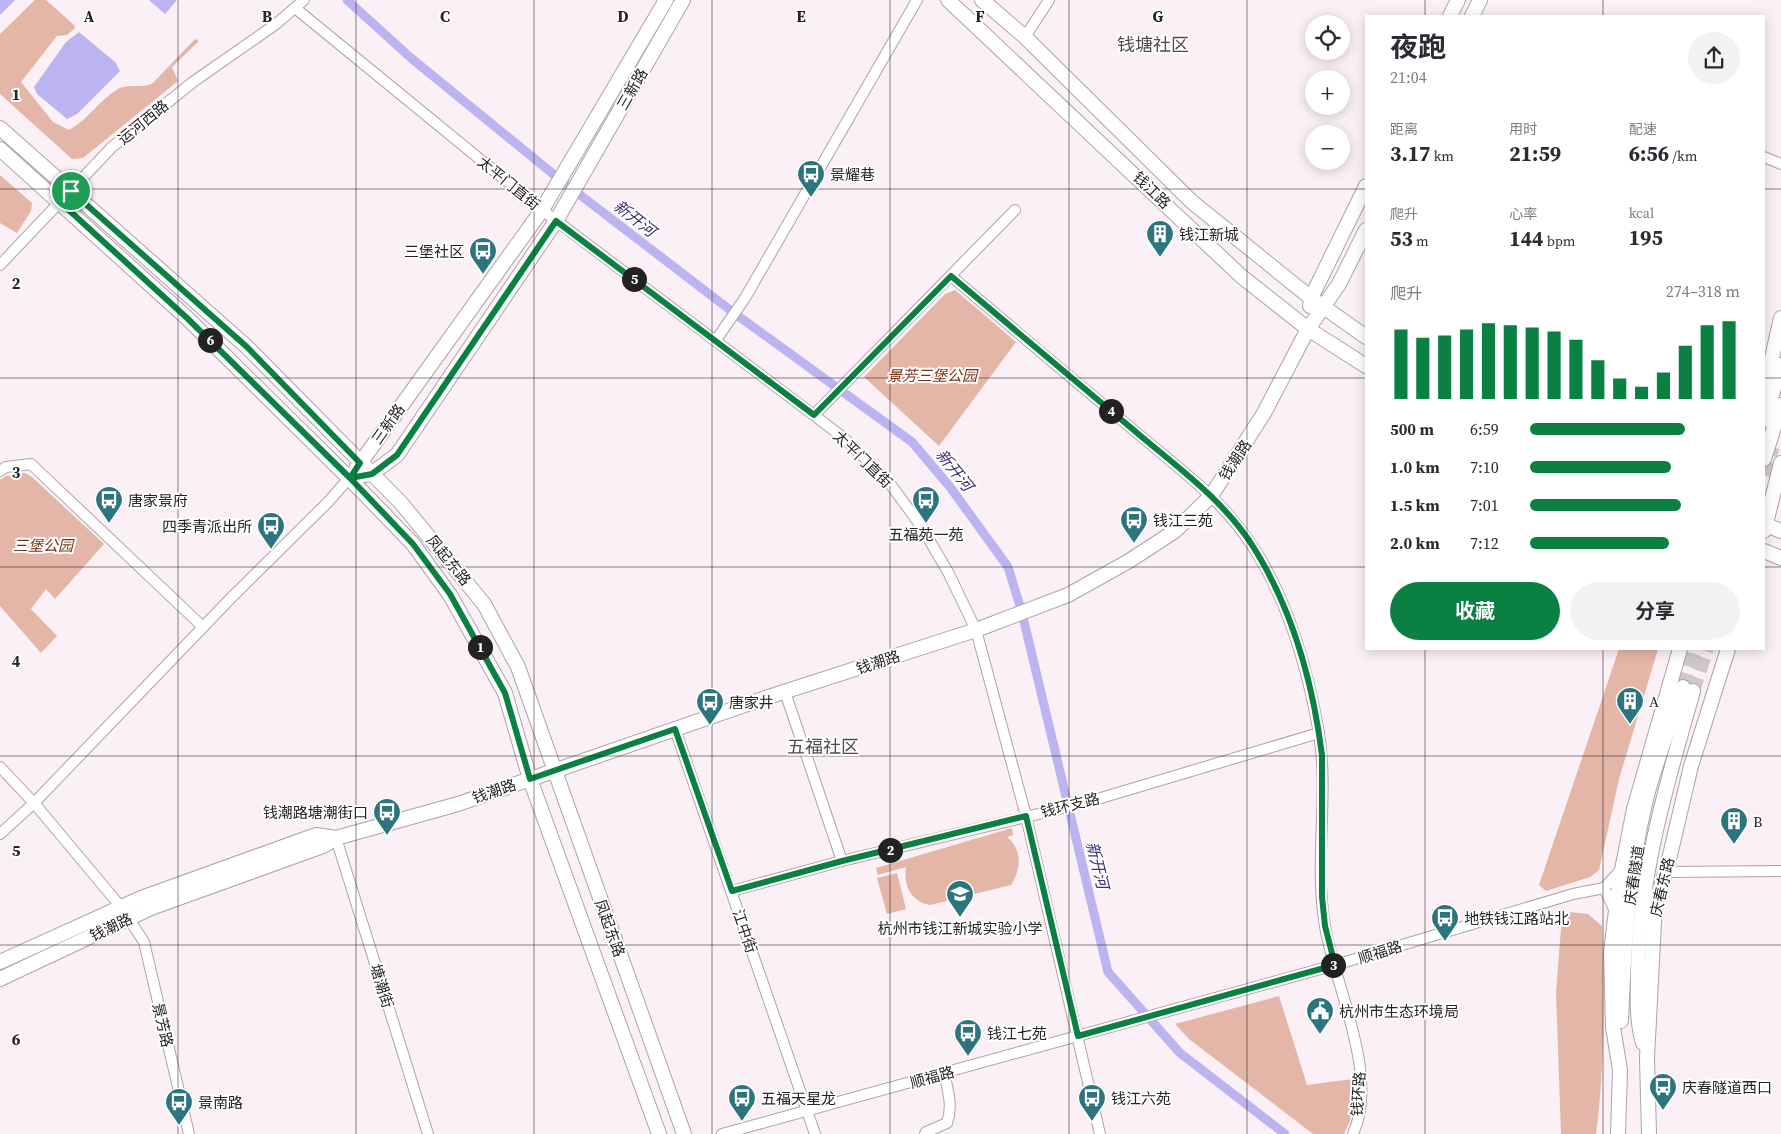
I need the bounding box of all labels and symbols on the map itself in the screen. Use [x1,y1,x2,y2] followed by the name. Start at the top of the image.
[84,5,95,27] text: A
[262,5,273,27] text: B
[440,5,450,27] text: C
[617,5,629,27] text: D
[796,5,806,27] text: E
[975,5,985,27] text: F
[1153,5,1164,27] text: G
[1117,32,1189,57] district label: 钱塘社区
[612,64,652,114] street label: 三新路
[12,83,20,105] text: 1
[113,95,173,149] street label: 运河西路
[473,151,545,215] street label: 太平门直街
[796,159,826,198] bus stop icon: 景耀巷
[830,164,875,185] place label: 景耀巷
[1129,167,1175,213] street label: 钱江路
[50,170,92,212] pin
[609,195,663,243] water label: 新开河
[1145,219,1175,258] building icon: 钱江新城
[1179,224,1239,245] place label: 钱江新城
[468,236,498,275] bus stop icon: 三堡社区
[404,241,464,262] place label: 三堡社区
[622,266,646,292] pin: 5
[12,272,21,294] text: 2
[198,328,222,352] pin: 6
[887,365,979,386] park label: 景芳三堡公园
[1098,398,1124,424] pin: 4
[366,400,410,448] street label: 三新路
[829,425,897,493] street label: 太平门直街
[1214,435,1256,485] street label: 钱潮路
[931,444,981,498] water label: 新开河
[12,461,21,483] text: 3
[94,485,124,524] bus stop icon: 唐家景府
[911,485,941,524] bus stop icon: 五福苑一苑
[128,490,188,511] place label: 唐家景府
[1119,505,1149,544] bus stop icon: 钱江三苑
[1153,510,1213,531] place label: 钱江三苑
[256,511,286,550] bus stop icon: 四季青派出所
[162,516,252,537] place label: 四季青派出所
[888,524,964,545] place label: 五福苑一苑
[422,530,476,590] street label: 凤起东路
[13,535,75,556] park label: 三堡公园
[468,634,492,660] pin: 1
[853,645,903,679] street label: 钱潮路
[12,650,21,672] text: 4
[1615,686,1645,725] building icon: A
[695,687,725,726] bus stop icon: 唐家井
[1649,691,1659,712] place label: A
[729,692,774,713] place label: 唐家井
[787,734,859,759] district label: 五福社区
[469,774,519,808] street label: 钱潮路
[1038,788,1102,822] street label: 钱环支路
[372,797,402,836] bus stop icon: 钱潮路塘潮街口
[263,802,368,823] place label: 钱潮路塘潮街口
[1719,806,1749,845] building icon: B
[1753,811,1762,832] place label: B
[878,838,902,862] pin: 2
[12,839,21,861] text: 5
[1082,839,1115,894] water label: 新开河
[1619,844,1649,906] street label: 庆春隧道
[1645,855,1679,919] street label: 庆春东路
[945,879,975,918] school or university icon: 杭州市钱江新城实验小学
[590,896,630,960] street label: 凤起东路
[1430,903,1460,942] bus stop icon: 地铁钱江路站北
[728,906,762,956] street label: 江中街
[86,908,136,946] street label: 钱潮路
[1464,908,1569,929] place label: 地铁钱江路站北
[877,918,1043,939] place label: 杭州市钱江新城实验小学
[1355,935,1405,969] street label: 顺福路
[1320,952,1346,978] pin: 3
[365,961,399,1011] street label: 塘潮街
[1305,996,1335,1035] public building icon: 杭州市生态环境局
[148,1001,178,1049] street label: 景芳路
[1339,1001,1459,1022] place label: 杭州市生态环境局
[953,1018,983,1057] bus stop icon: 钱江七苑
[987,1023,1047,1044] place label: 钱江七苑
[12,1028,21,1050] text: 6
[908,1061,956,1093] street label: 顺福路
[1346,1071,1370,1117] street label: 钱环路
[1648,1072,1678,1111] bus stop icon: 庆春隧道西口
[1682,1077,1772,1098] place label: 庆春隧道西口
[727,1083,757,1122] bus stop icon: 五福天星龙
[1077,1083,1107,1122] bus stop icon: 钱江六苑
[164,1087,194,1126] bus stop icon: 景南路
[761,1088,836,1109] place label: 五福天星龙
[1111,1088,1171,1109] place label: 钱江六苑
[198,1092,243,1113] place label: 景南路

